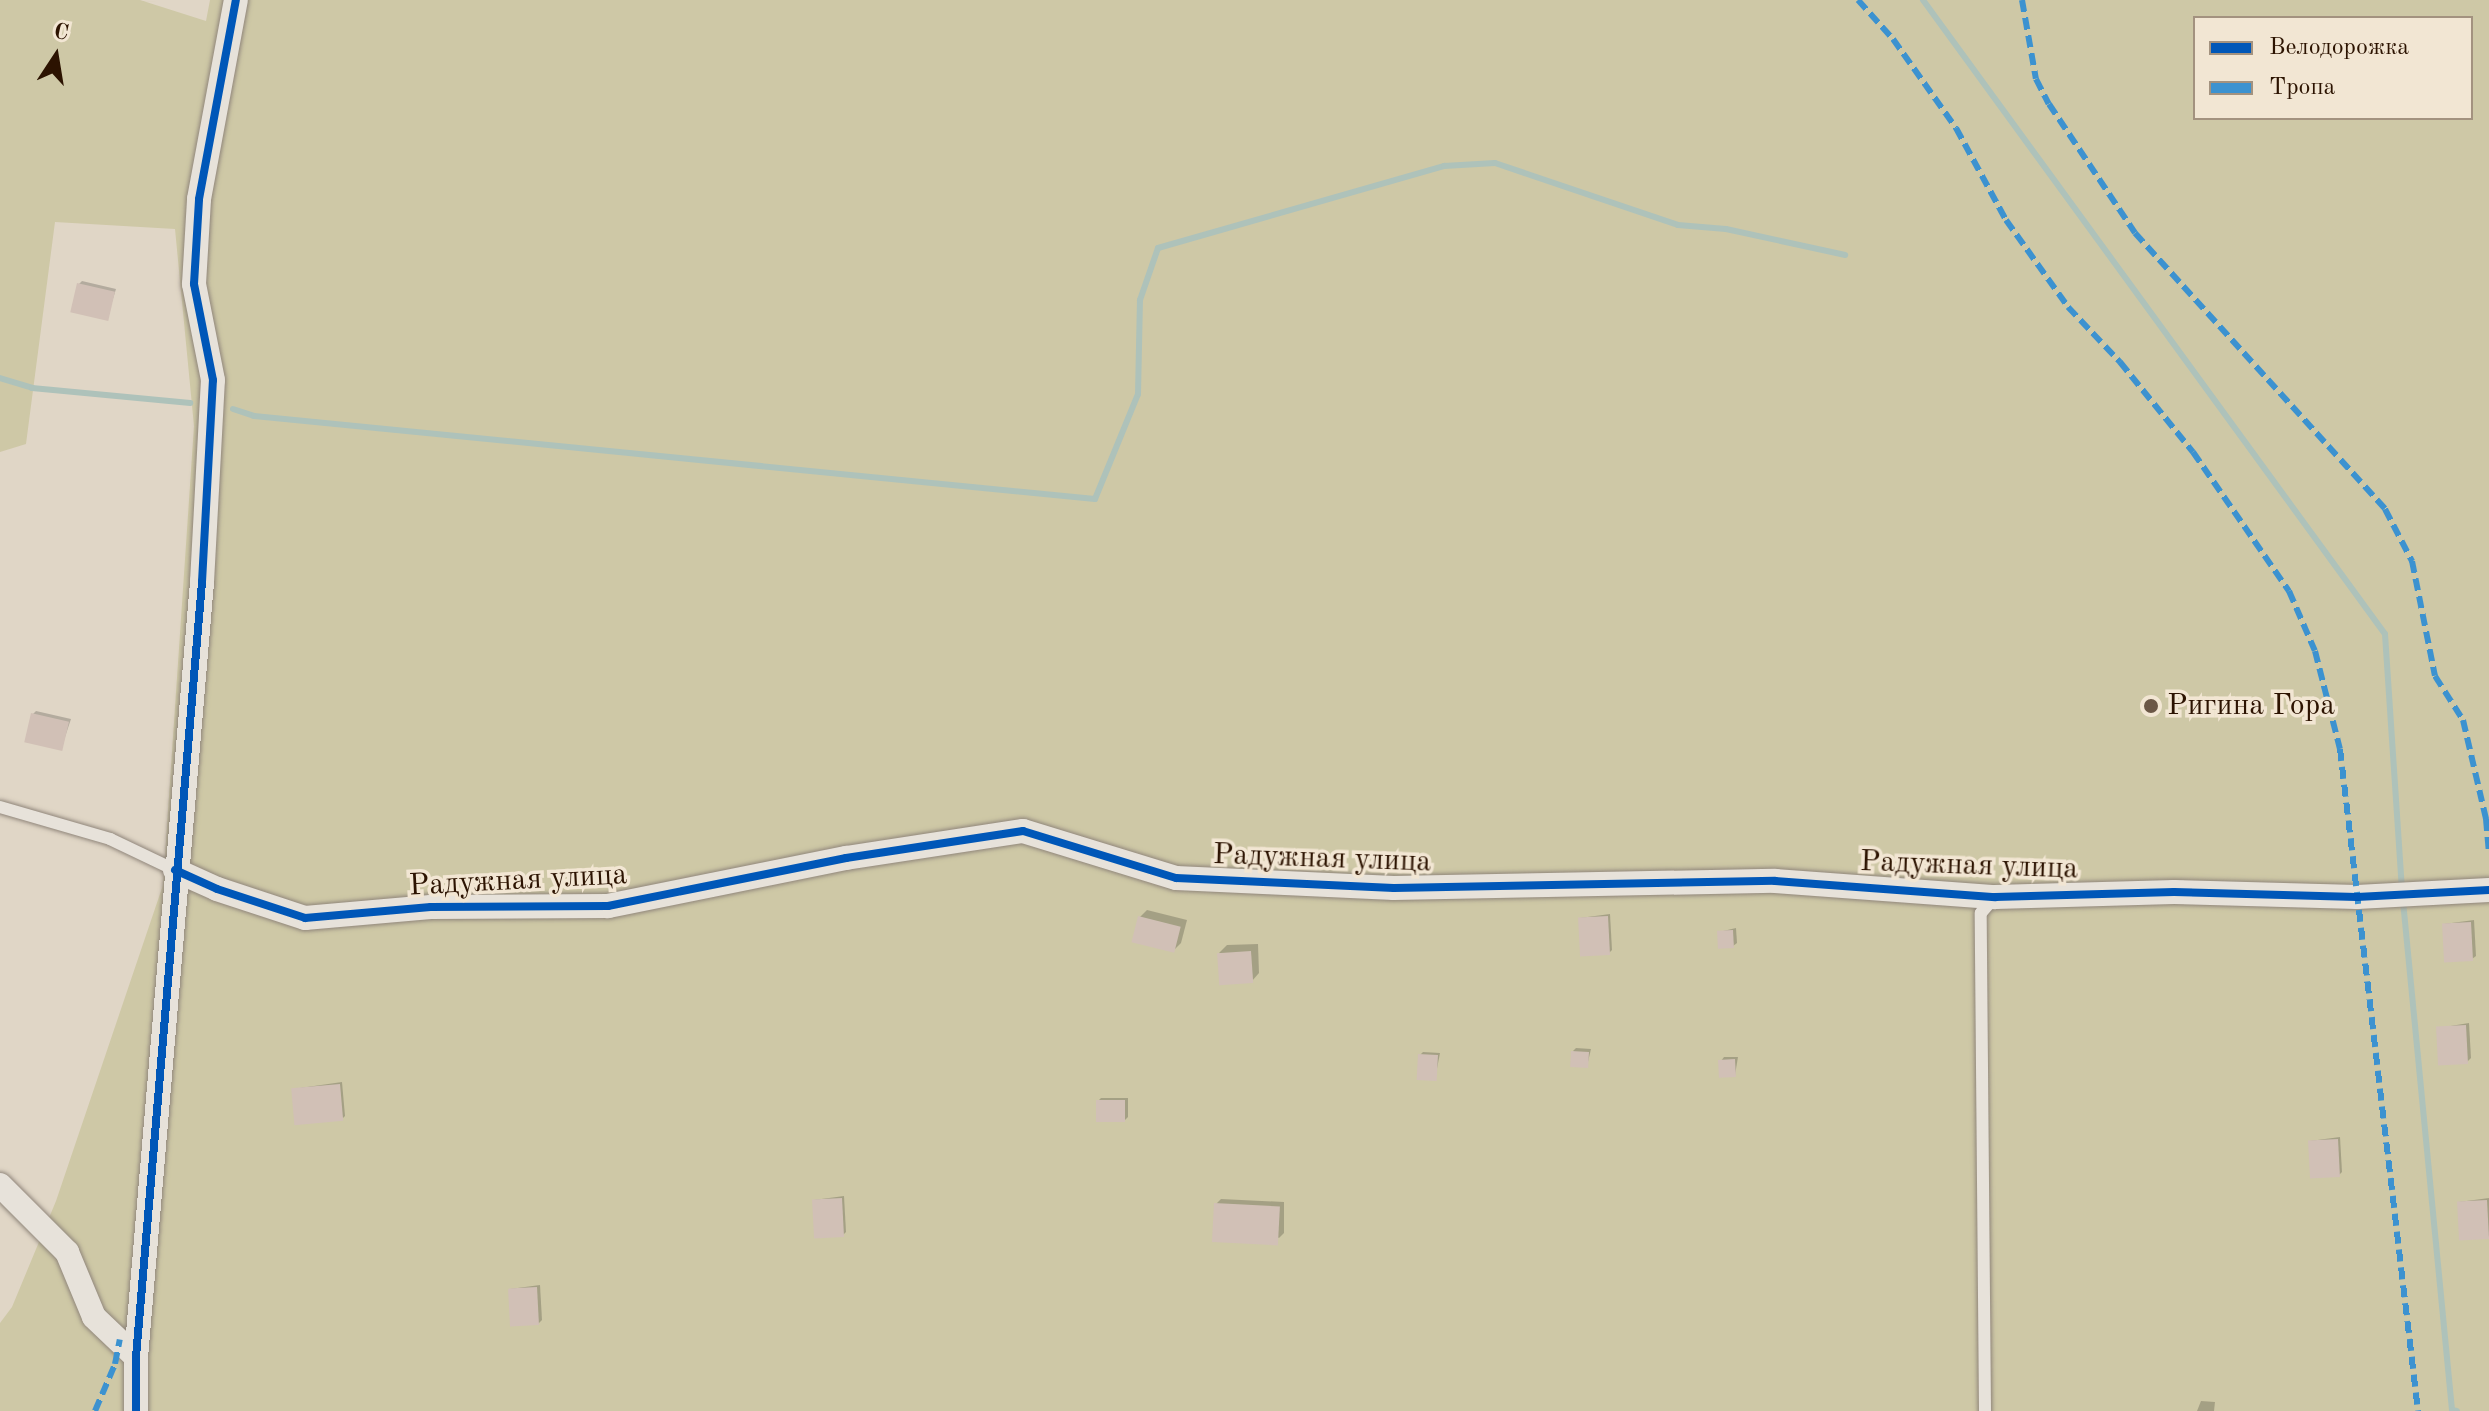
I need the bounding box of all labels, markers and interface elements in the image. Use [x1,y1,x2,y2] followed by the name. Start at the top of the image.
[16,16,96,96] north arrow
[2193,16,2473,120] legend
[52,20,70,45] text: С
[2269,36,2409,60] text: Велодорожка
[2269,76,2335,100] text: Тропа
[2167,688,2335,724] place label: Ригина Гора
[2142,697,2160,715] marker: Ригина Гора
[1212,837,1432,881] street label: Радужная улица
[1859,844,2079,888] street label: Радужная улица
[408,857,628,905] street label: Радужная улица

